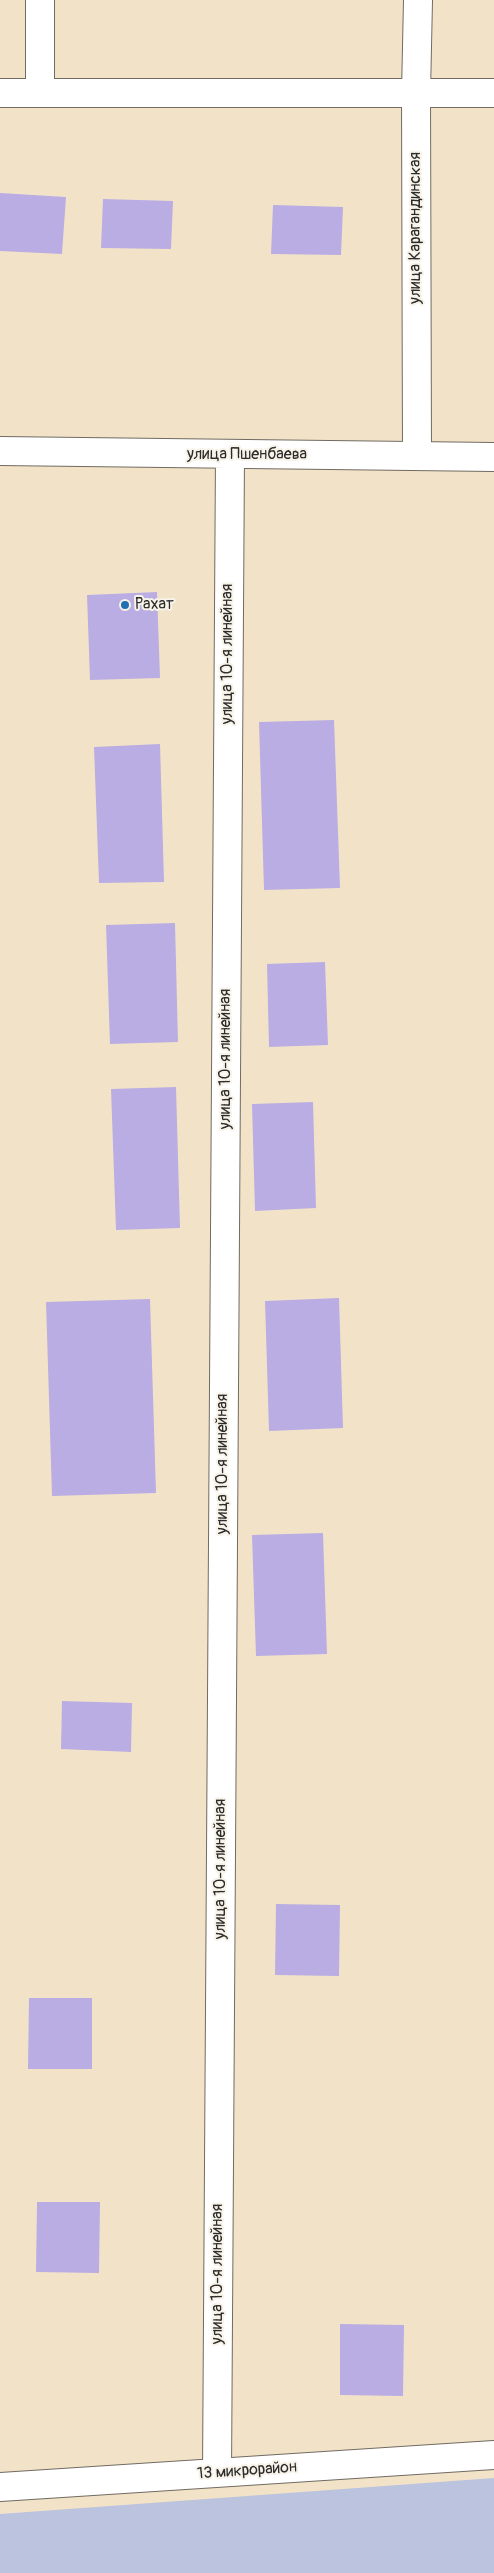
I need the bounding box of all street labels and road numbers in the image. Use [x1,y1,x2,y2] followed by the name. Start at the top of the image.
[406,152,426,304] street label: улица Карагандинская
[187,445,307,465] street label: улица Пшенбаева
[218,584,238,724] street label: улица 10-я линейная
[216,989,236,1129] street label: улица 10-я линейная
[213,1394,233,1534] street label: улица 10-я линейная
[211,1799,231,1939] street label: улица 10-я линейная
[208,2204,228,2344] street label: улица 10-я линейная
[196,2458,298,2484] street label: 13 микрорайон

